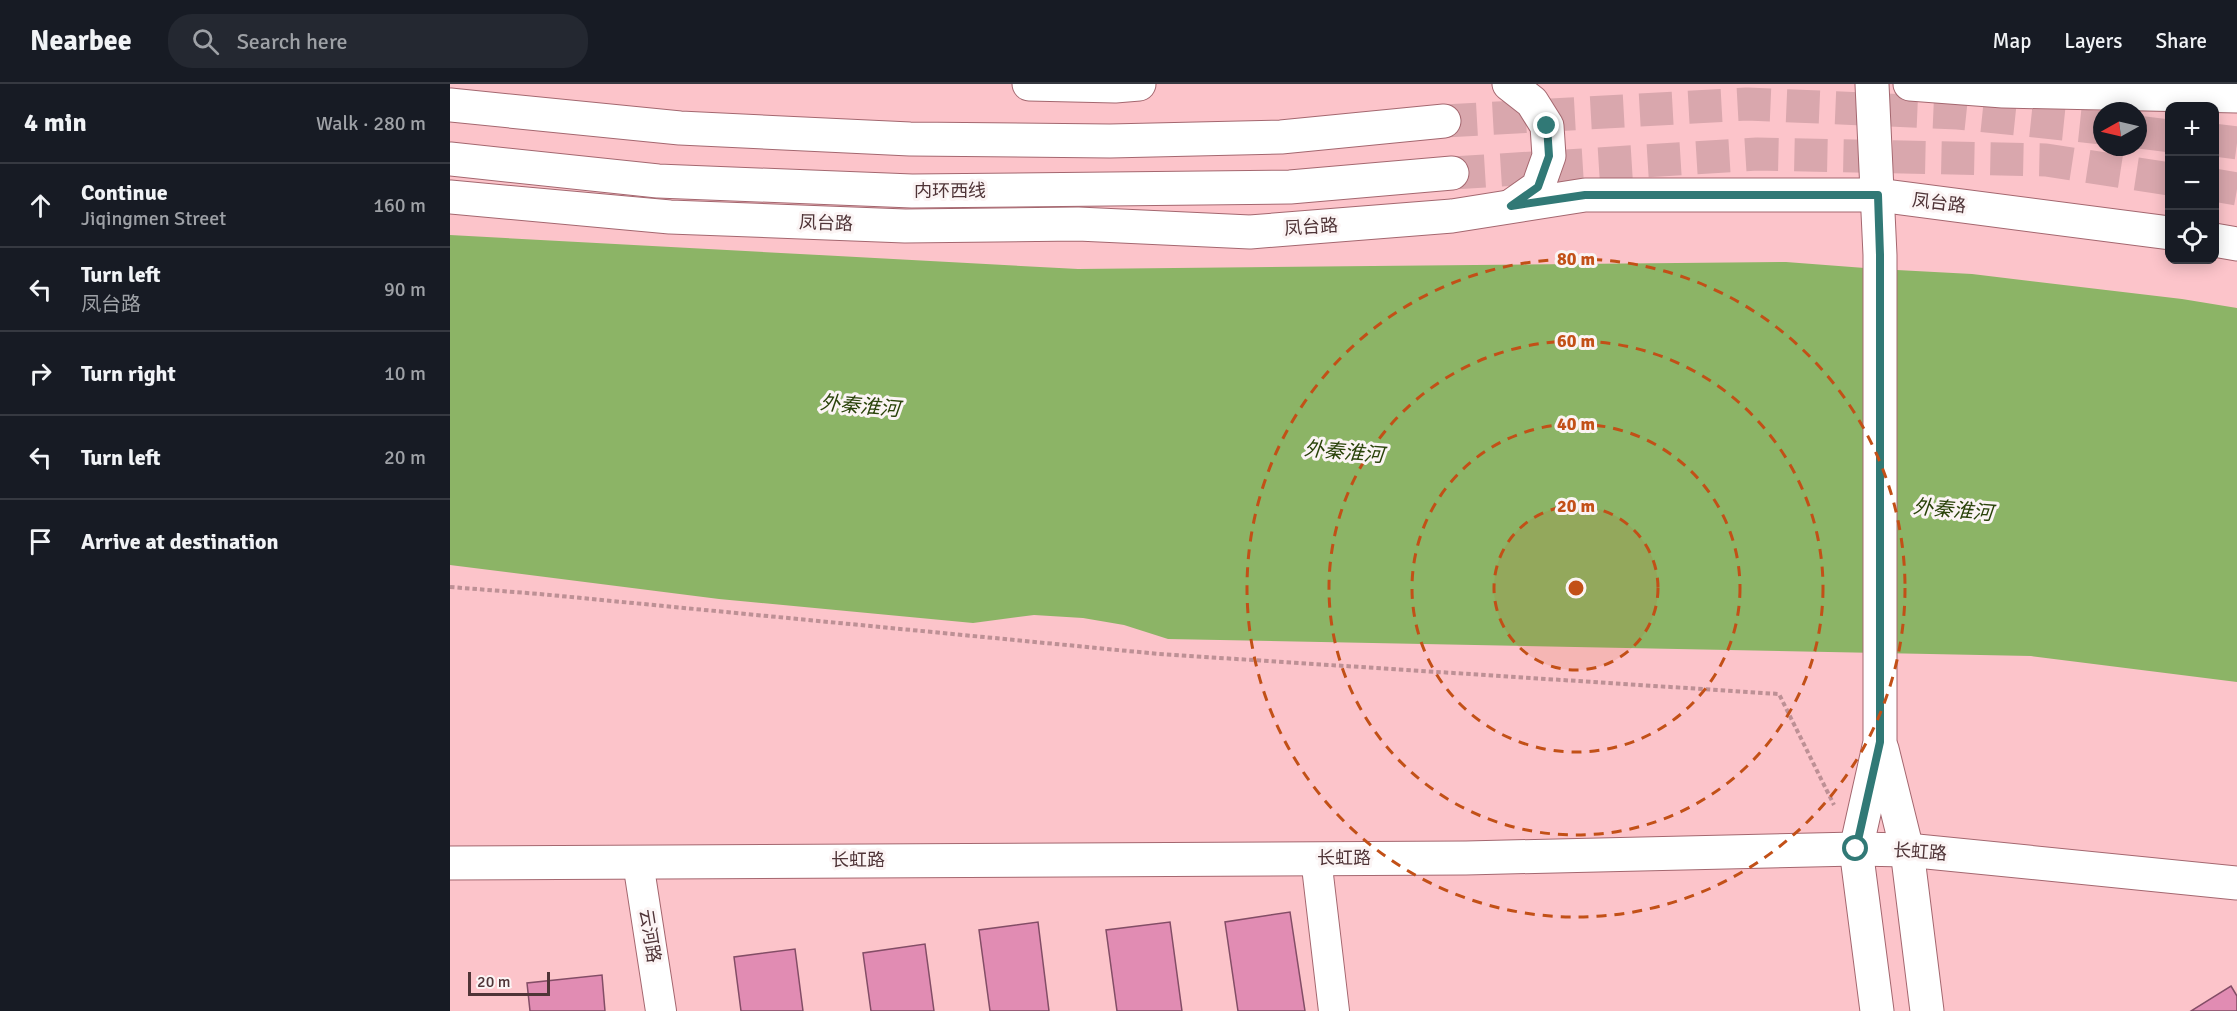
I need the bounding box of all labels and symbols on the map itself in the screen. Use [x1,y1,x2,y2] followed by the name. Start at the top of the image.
[2093,102,2147,156] north arrow
[1533,112,1559,138] route end
[914,180,986,202] street label: 内环西线
[1911,189,1967,217] street label: 凤台路
[799,211,853,235] street label: 凤台路
[1283,214,1339,240] street label: 凤台路
[1557,248,1595,270] text: 80 m
[1557,330,1595,352] text: 60 m
[819,390,905,422] water label: 外秦淮河
[1557,413,1595,435] text: 40 m
[1303,436,1389,468] water label: 外秦淮河
[1912,494,1998,526] water label: 外秦淮河
[1557,495,1595,517] text: 20 m
[1566,578,1586,598] centre of rings
[1842,835,1868,861] route start
[1892,839,1948,865] street label: 长虹路
[1317,847,1371,869] street label: 长虹路
[831,849,885,871] street label: 长虹路
[635,908,665,964] street label: 云河路
[468,969,550,996] scale bar

